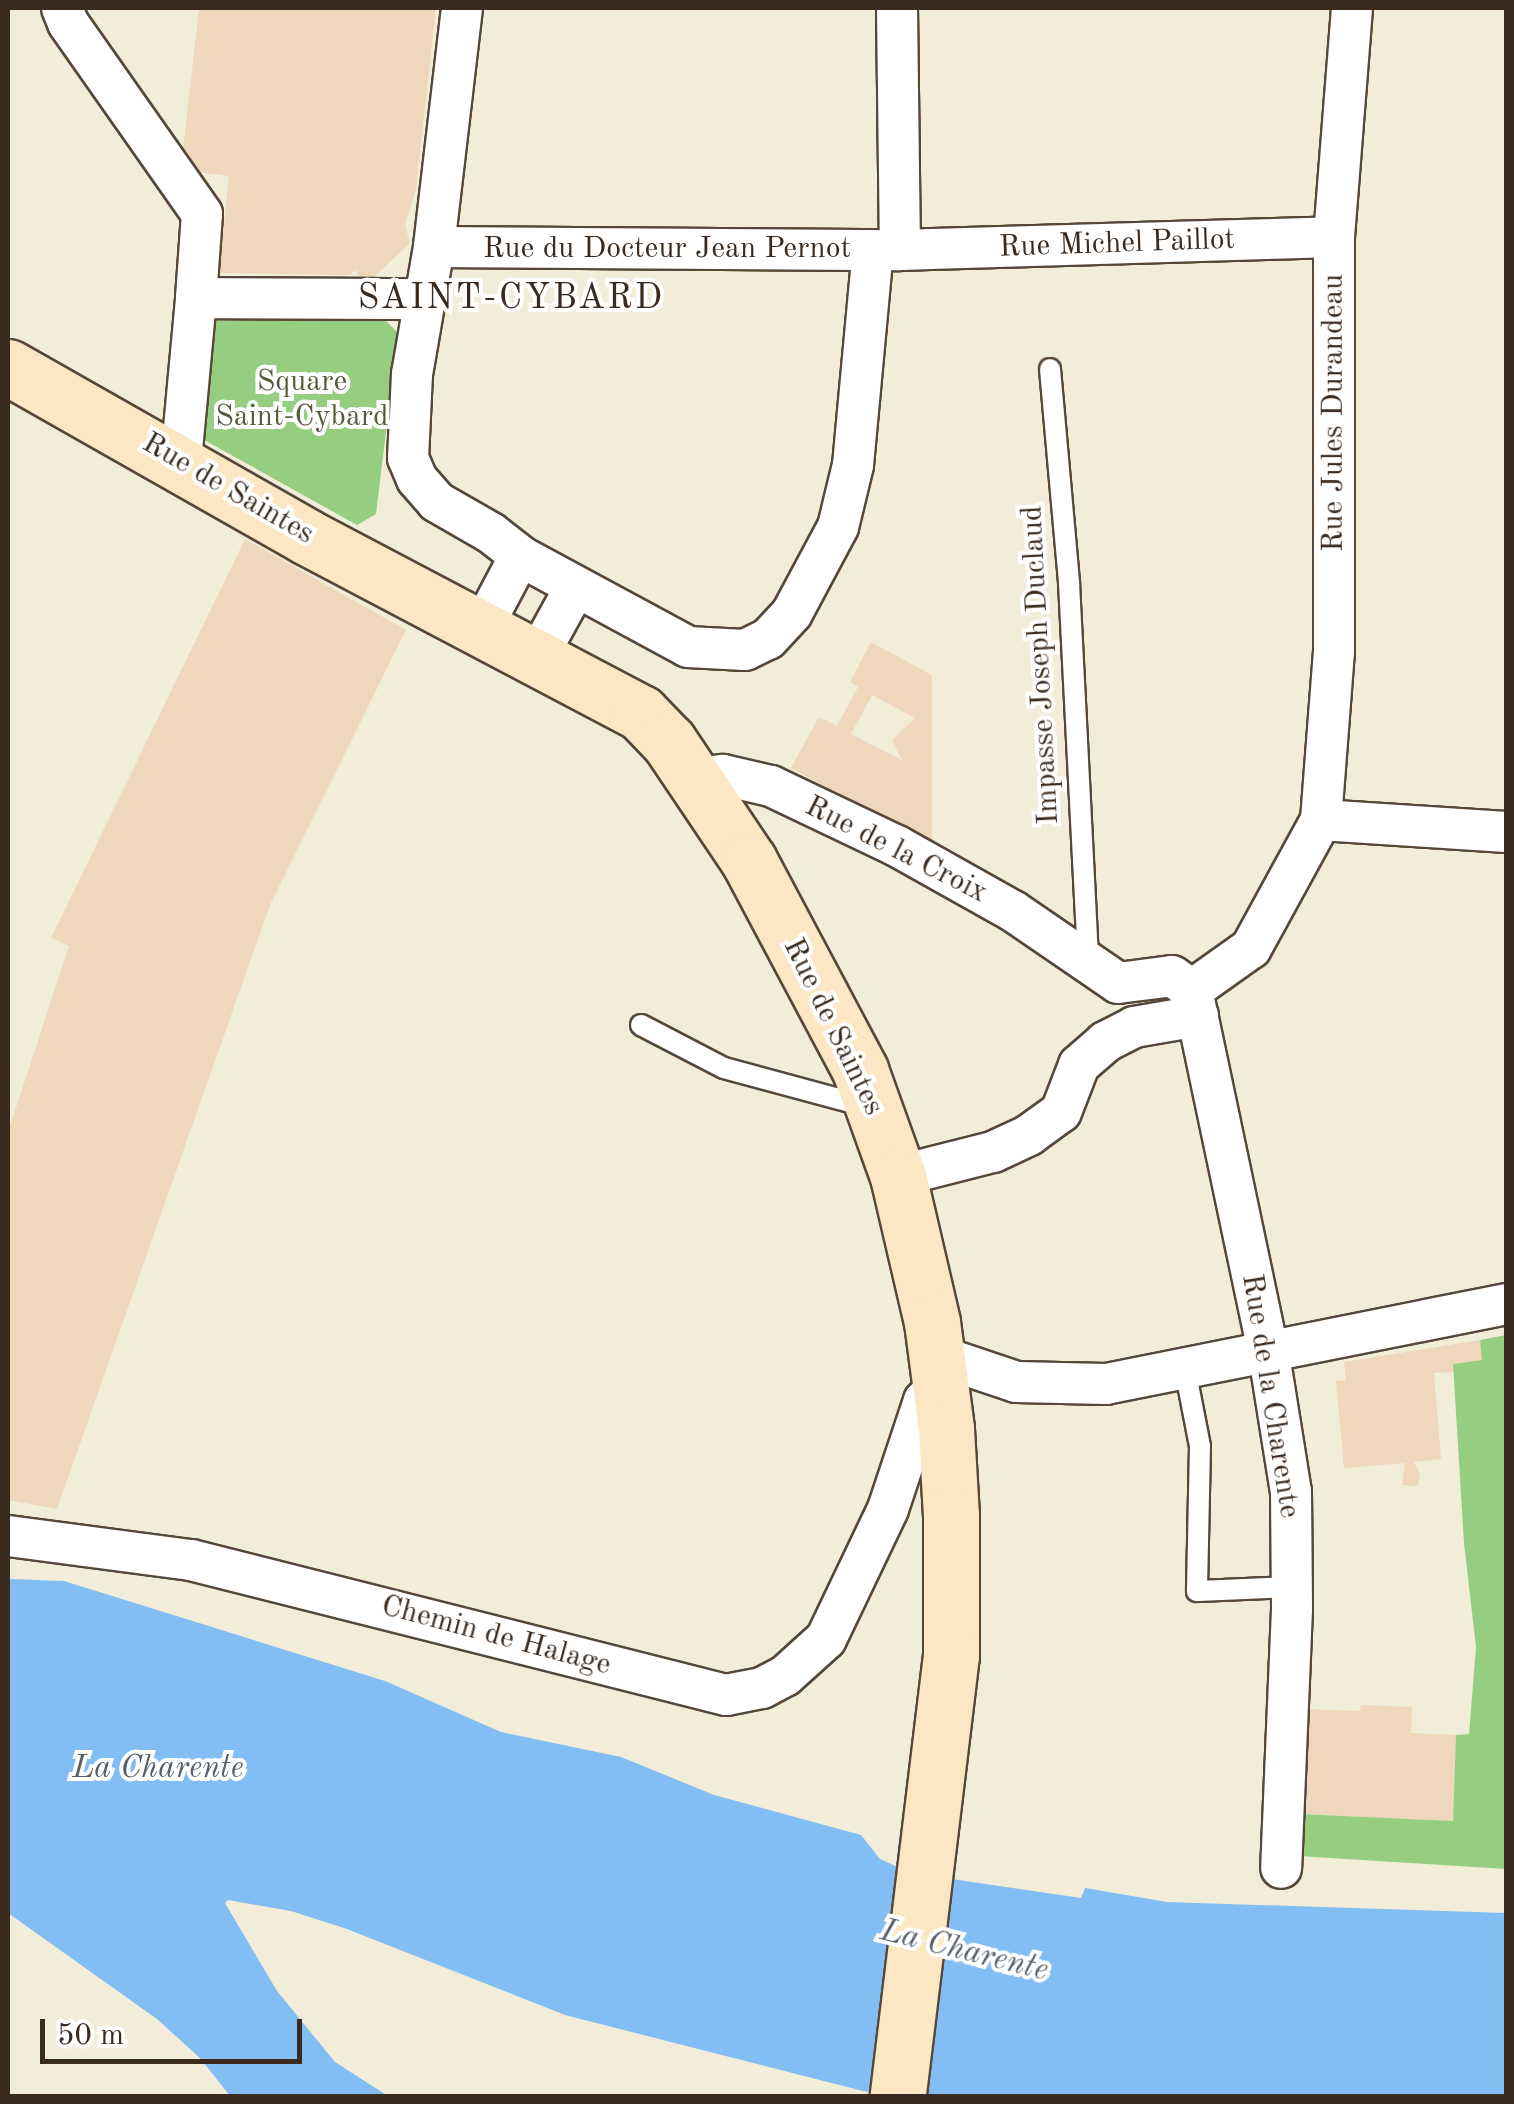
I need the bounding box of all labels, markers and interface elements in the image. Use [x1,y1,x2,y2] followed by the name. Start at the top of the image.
[998,222,1236,266] street label: Rue Michel Paillot
[483,231,851,267] street label: Rue du Docteur Jean Pernot
[1316,274,1352,552] street label: Rue Jules Durandeau
[357,278,665,320] district label: SAINT-CYBARD
[215,364,389,434] park label: Square Saint-Cybard
[136,425,320,553] street label: Rue de Saintes
[1015,505,1067,825] street label: Impasse Joseph Duclaud
[799,789,993,911] street label: Rue de la Croix
[775,933,891,1121] street label: Rue de Saintes
[1233,1271,1307,1521] street label: Rue de la Charente
[377,1588,615,1684] street label: Chemin de Halage
[72,1750,244,1788] water label: La Charente
[876,1913,1052,1991] water label: La Charente
[45,1999,308,2061] scale bar
[57,2021,124,2051] text: 50 m

